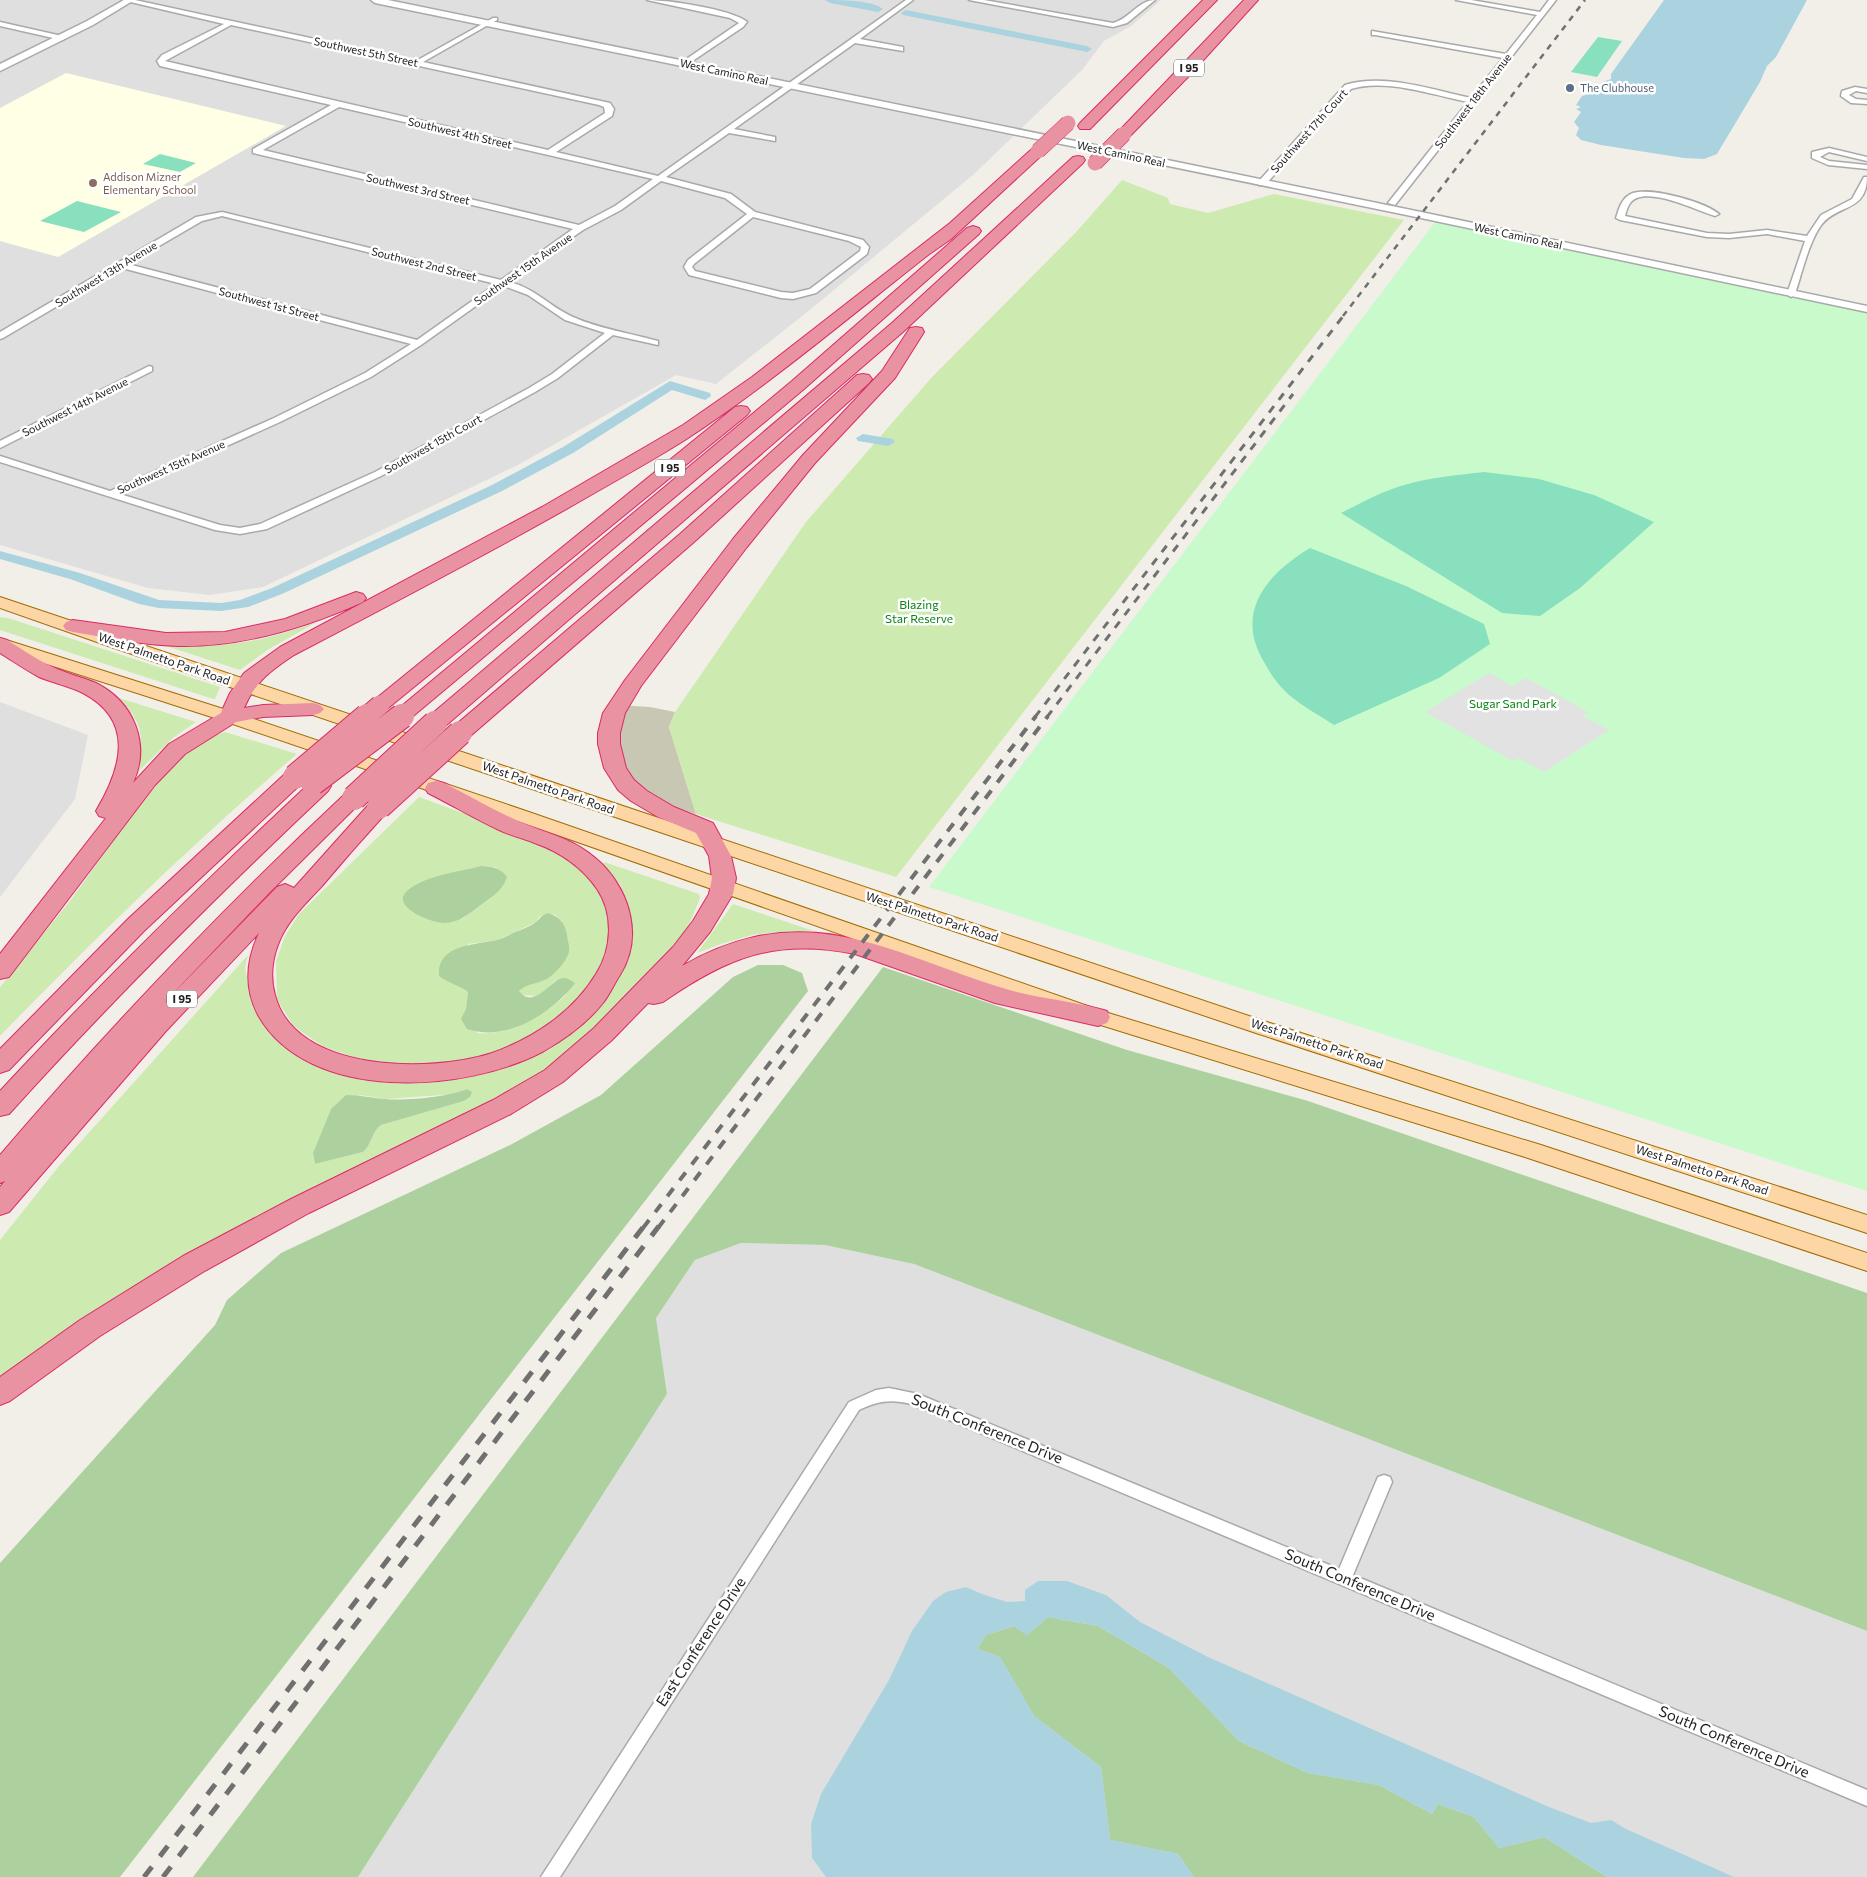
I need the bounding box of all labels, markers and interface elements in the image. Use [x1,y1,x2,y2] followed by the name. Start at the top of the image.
[313,34,420,69] street label: Southwest 5th Street
[1432,51,1514,151] street label: Southwest 18th Avenue
[679,56,769,87] street label: West Camino Real
[1174,59,1204,76] road number: I 95
[1580,81,1654,94] place label: The Clubhouse
[1564,82,1576,94] marker: The Clubhouse
[1268,86,1350,175] street label: Southwest 17th Court
[407,114,514,151] street label: Southwest 4th Street
[1076,138,1166,169] street label: West Camino Real
[103,170,196,196] place label: Addison Mizner Elementary School
[365,170,472,207] street label: Southwest 3rd Street
[87,177,99,189] marker: Addison Mizner Elementary School
[1473,220,1563,251] street label: West Camino Real
[471,230,574,307] street label: Southwest 15th Avenue
[52,238,159,309] street label: Southwest 13th Avenue
[370,244,478,283] street label: Southwest 2nd Street
[218,284,321,323] street label: Southwest 1st Street
[20,374,130,439] street label: Southwest 14th Avenue
[382,411,484,476] street label: Southwest 15th Court
[115,437,227,496] street label: Southwest 15th Avenue
[655,459,685,476] road number: I 95
[885,597,953,625] park label: Blazing Star Reserve
[97,629,232,687] street label: West Palmetto Park Road
[1469,696,1558,710] park label: Sugar Sand Park
[481,758,616,816] street label: West Palmetto Park Road
[864,888,1000,944] street label: West Palmetto Park Road
[167,991,197,1008] road number: I 95
[1249,1015,1385,1071] street label: West Palmetto Park Road
[1634,1141,1770,1197] street label: West Palmetto Park Road
[909,1389,1066,1467] street label: South Conference Drive
[1282,1544,1438,1624] street label: South Conference Drive
[652,1573,749,1709] street label: East Conference Drive
[1656,1701,1812,1781] street label: South Conference Drive

